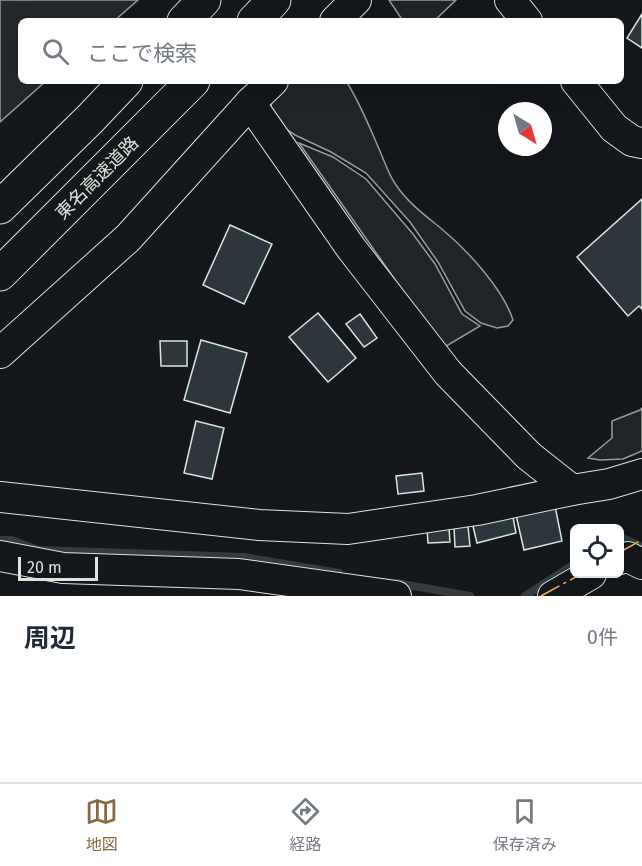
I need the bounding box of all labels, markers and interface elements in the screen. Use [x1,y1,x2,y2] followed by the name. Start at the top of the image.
[18,18,624,84] search box
[39,35,72,68] icon: search
[87,40,197,67] text: ここで検索
[498,102,552,156] north arrow
[51,132,143,224] street label: 東名高速道路
[570,524,624,578] map controls
[570,524,624,578] button: locate
[18,554,98,582] scale bar
[27,558,62,577] text: 20 m
[24,623,76,654] text: 周辺
[587,625,618,649] text: 0件
[85,795,118,855] tab: 地図
[289,795,322,855] tab: 経路
[493,795,557,855] tab: 保存済み

